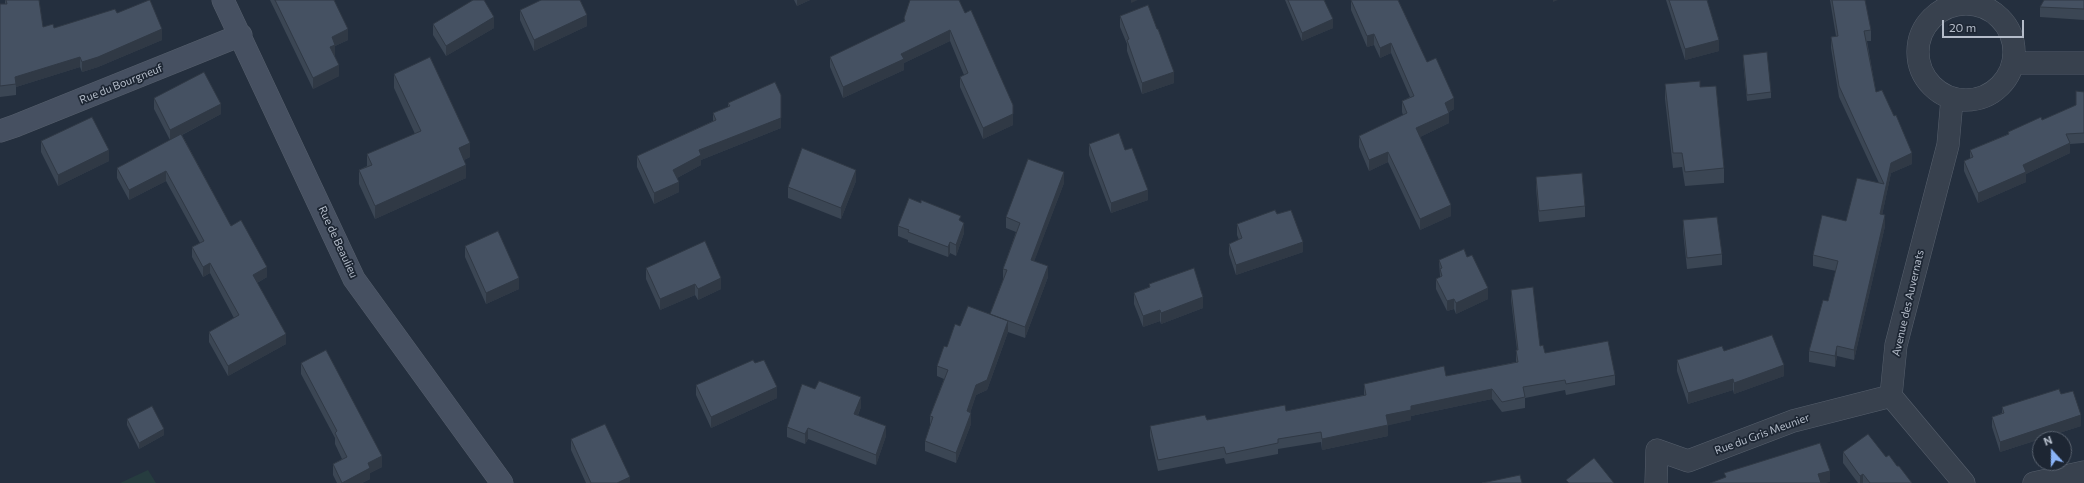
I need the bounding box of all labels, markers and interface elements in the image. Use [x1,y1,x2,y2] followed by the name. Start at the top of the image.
[1944,12,2026,38] scale bar
[1949,20,1976,34] text: 20 m
[77,61,165,107] street label: Rue du Bourgneuf
[316,204,360,280] street label: Rue de Beaulieu
[1889,248,1927,358] street label: Avenue des Auvernats
[1713,411,1811,457] street label: Rue du Gris Meunier
[2032,431,2072,471] north arrow
[2042,433,2054,448] text: N

